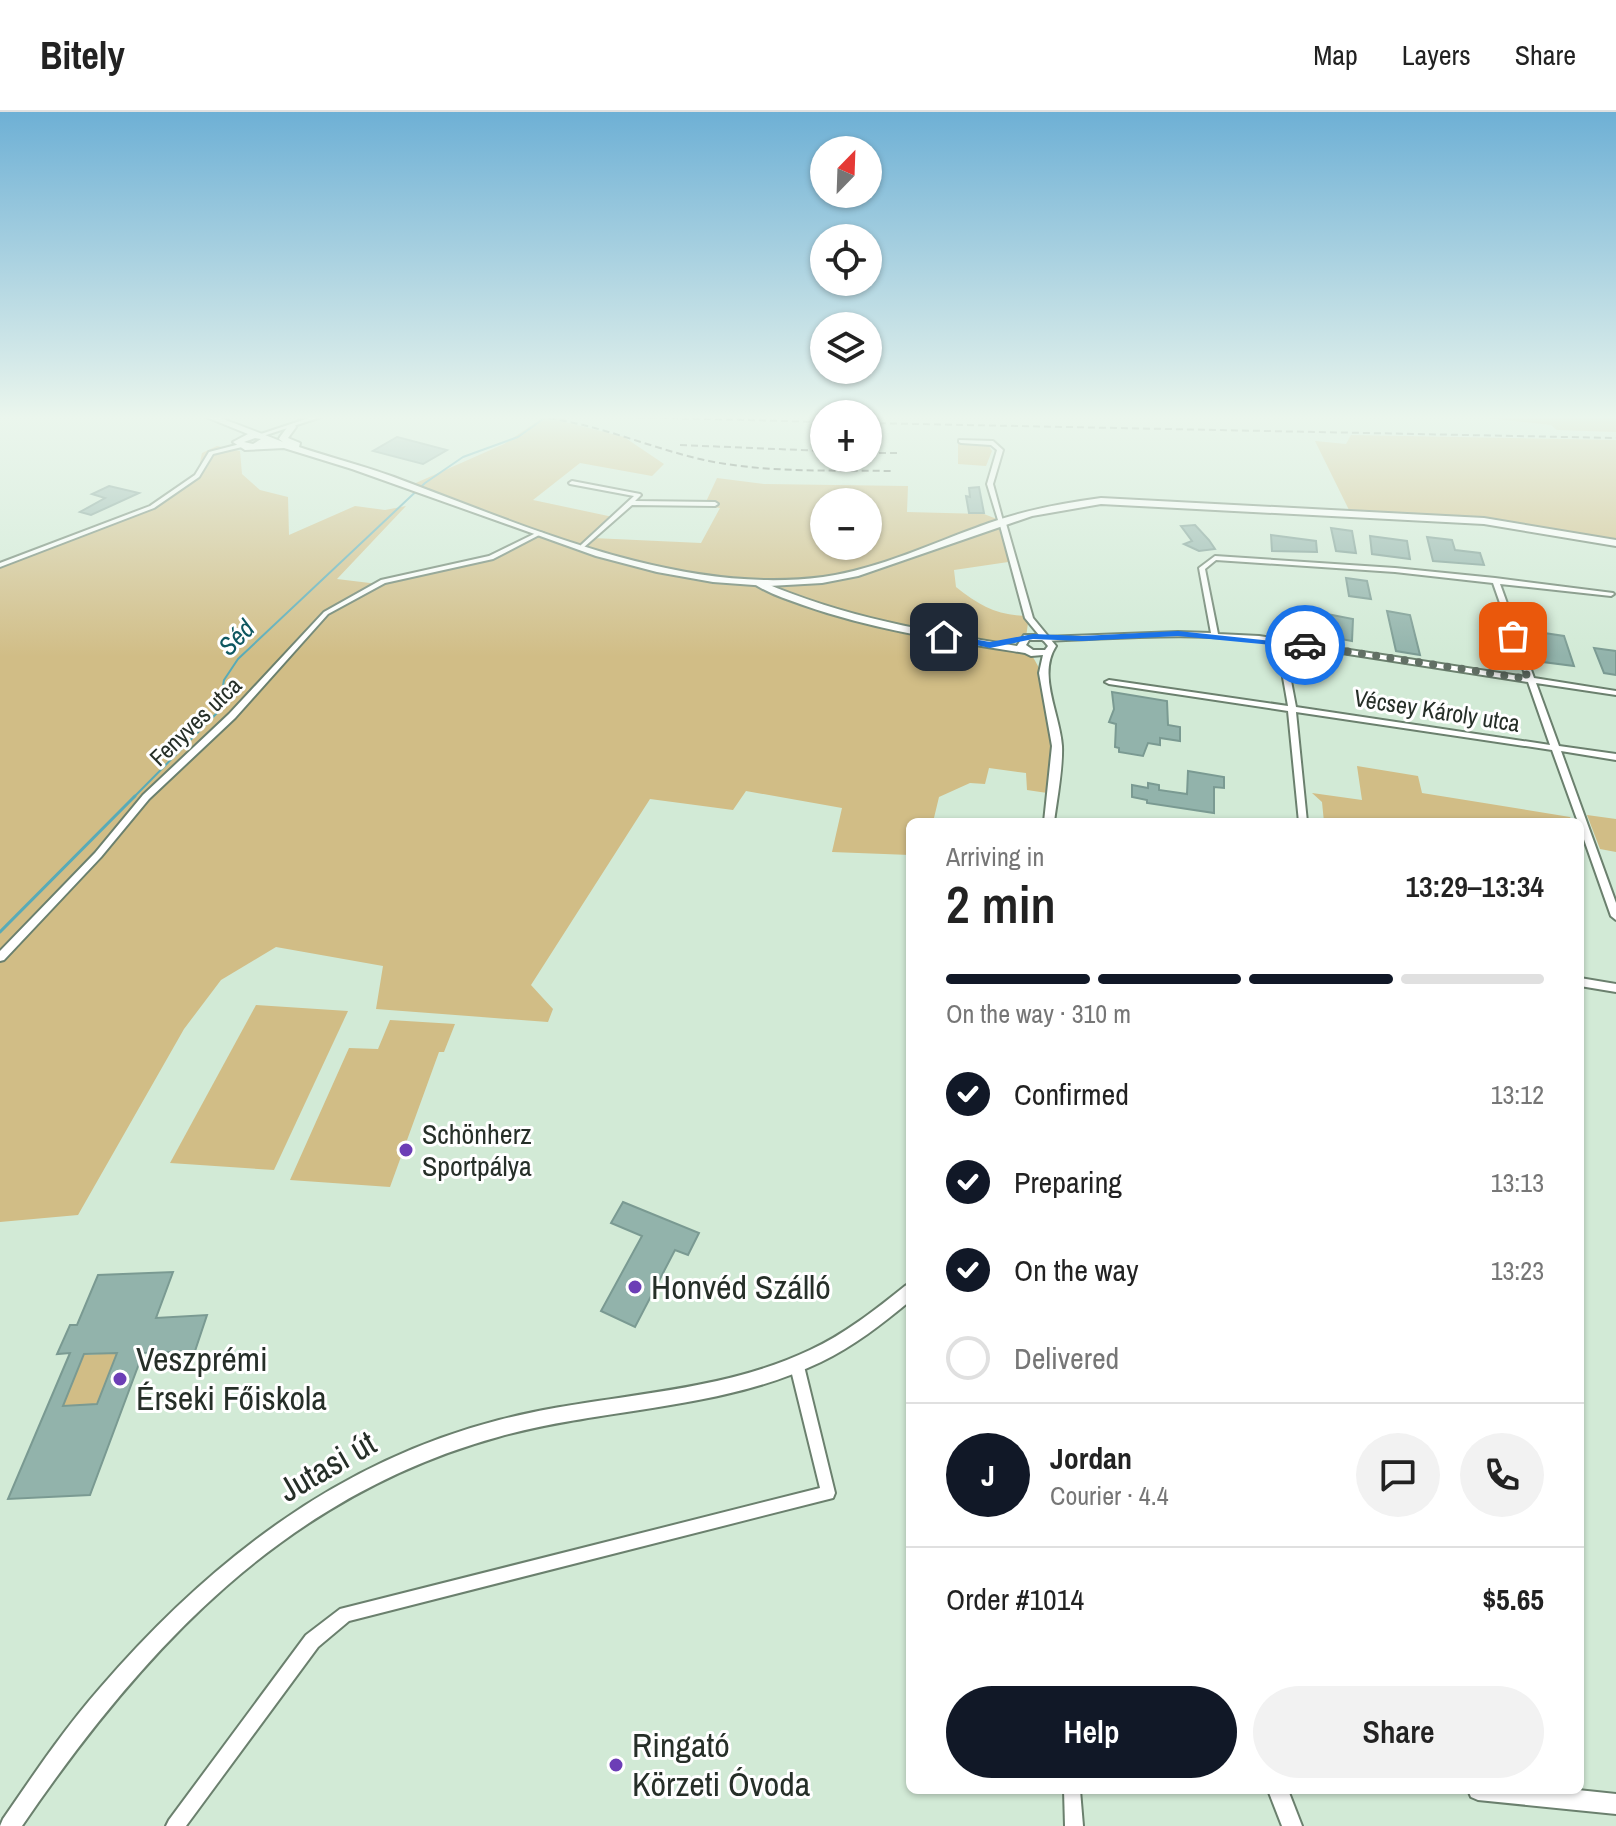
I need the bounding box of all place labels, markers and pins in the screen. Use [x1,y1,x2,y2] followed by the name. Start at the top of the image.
[1479,602,1547,670] pin
[910,603,978,671] pin
[422,1115,532,1185] place label: Schönherz Sportpálya
[397,1141,415,1159] marker: Schönherz Sportpálya
[651,1264,831,1310] place label: Honvéd Szálló
[626,1278,644,1296] marker: Honvéd Szálló
[136,1336,327,1421] place label: Veszprémi Érseki Főiskola
[111,1370,129,1388] marker: Veszprémi Érseki Főiskola
[632,1722,811,1807] place label: Ringató Körzeti Óvoda
[607,1756,625,1774] marker: Ringató Körzeti Óvoda

